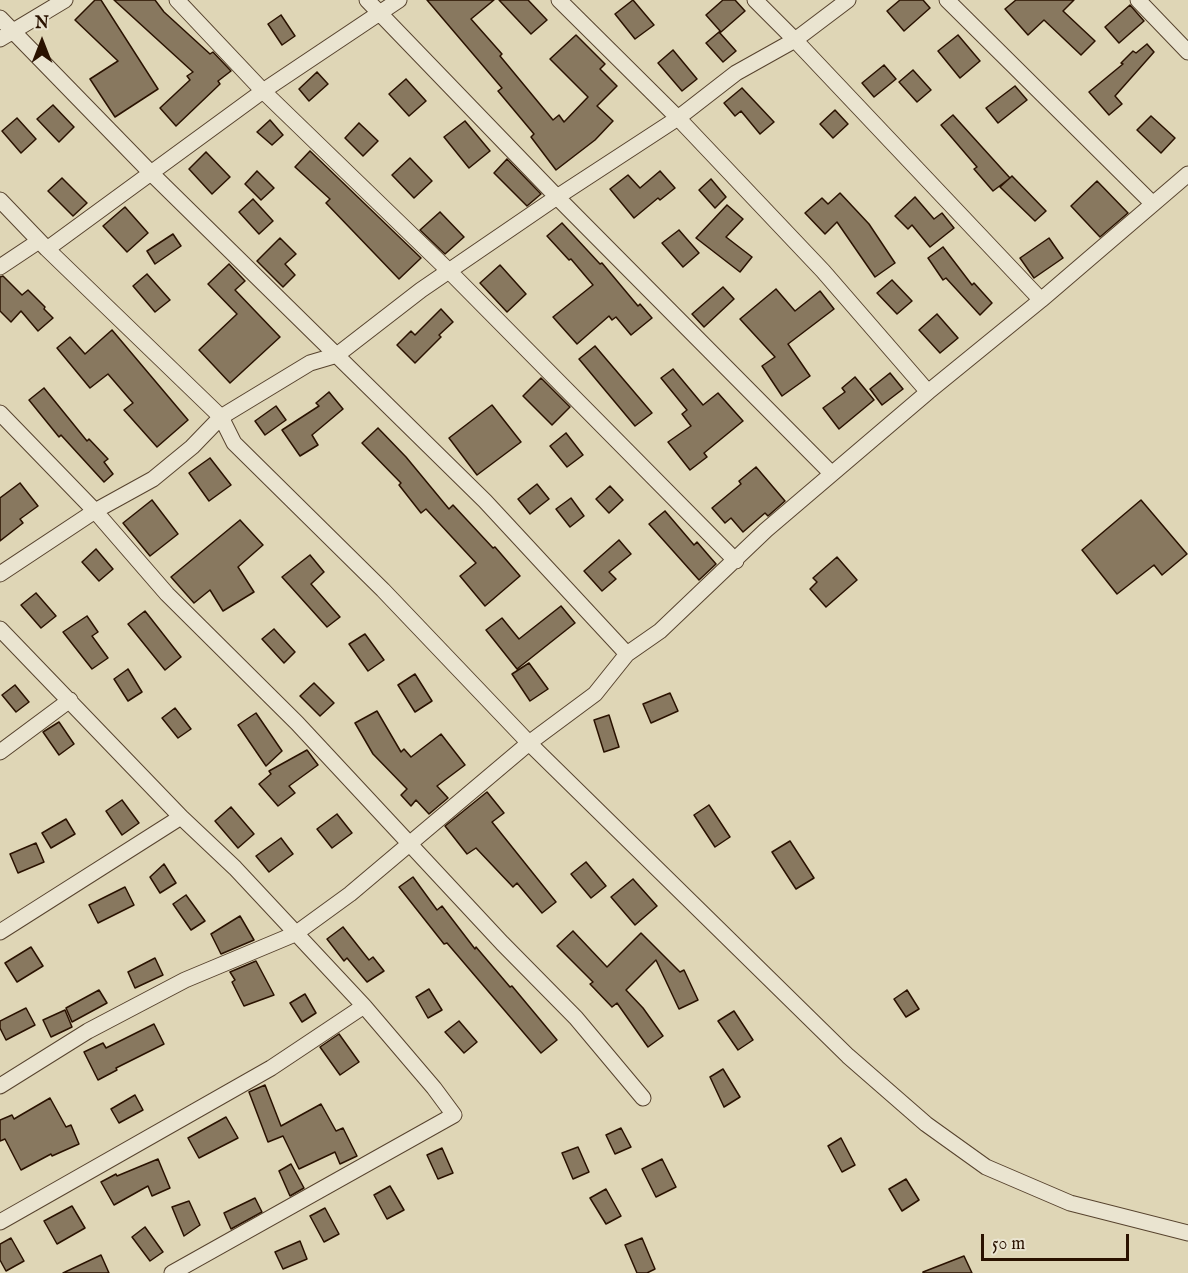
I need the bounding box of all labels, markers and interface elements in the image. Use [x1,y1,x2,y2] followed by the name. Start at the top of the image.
[12,12,72,72] north arrow
[35,14,49,34] text: N
[984,1222,1132,1260] scale bar
[992,1233,1025,1256] text: 50 m

